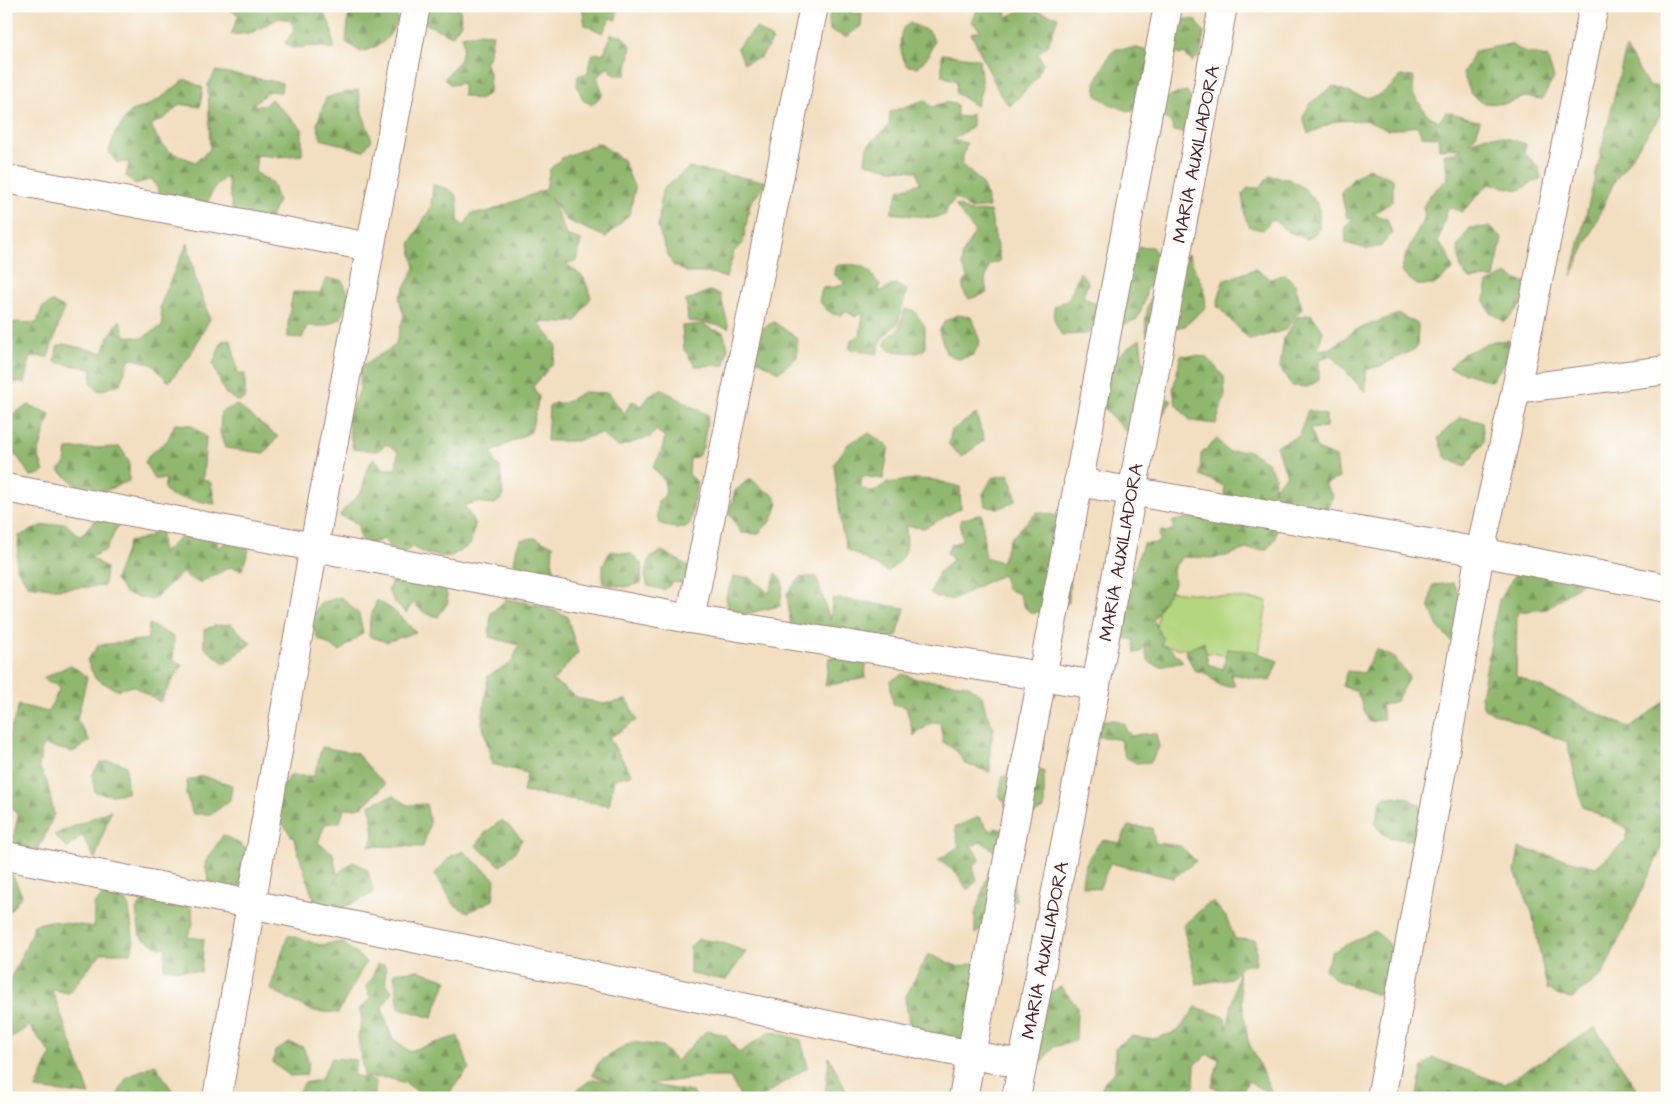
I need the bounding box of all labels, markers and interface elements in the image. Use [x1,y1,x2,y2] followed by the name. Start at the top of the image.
[1166,63,1227,245] street label: MARÍA AUXILIADORA
[1093,461,1150,643] street label: MARÍA AUXILIADORA
[1015,859,1076,1041] street label: MARÍA AUXILIADORA

